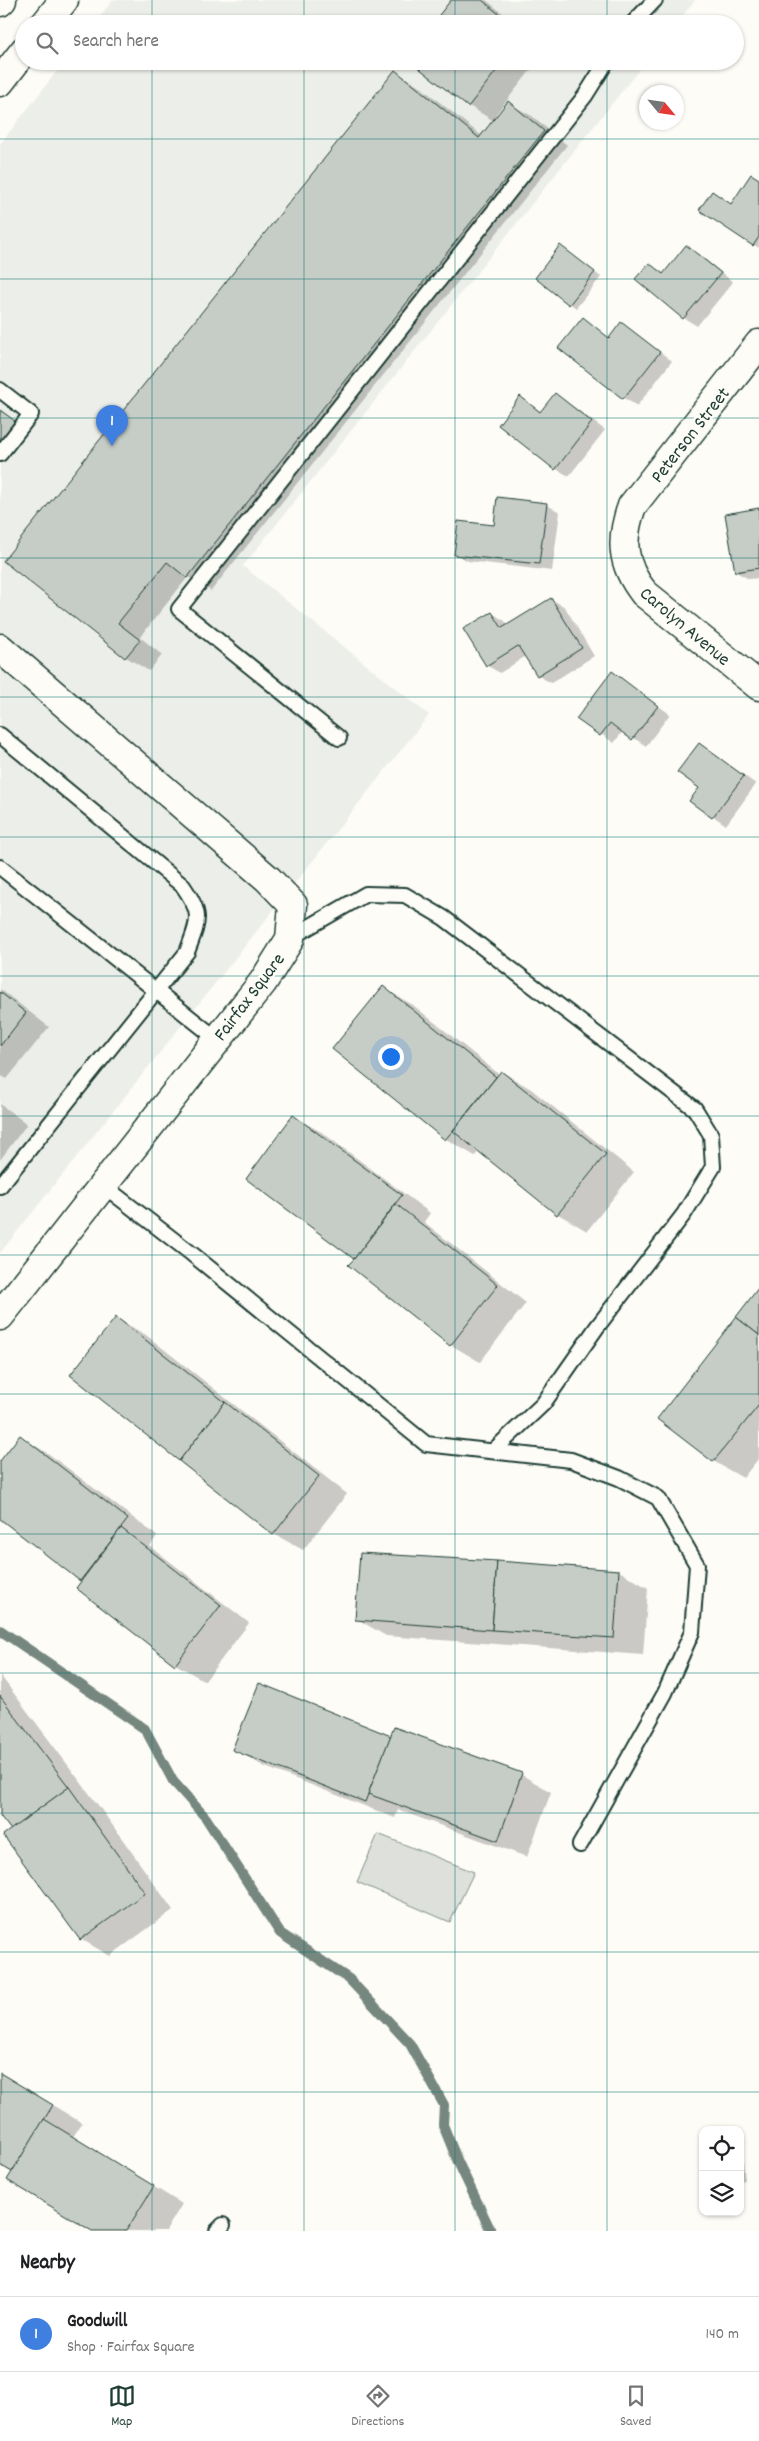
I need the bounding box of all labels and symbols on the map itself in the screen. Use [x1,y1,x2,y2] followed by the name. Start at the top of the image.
[639,85,684,130] north arrow
[646,382,738,490] street label: Peterson Street
[96,405,128,446] pin: 1
[633,582,735,674] street label: Carolyn Avenue
[209,948,293,1048] street label: Fairfax Square
[378,1044,404,1070] your location

